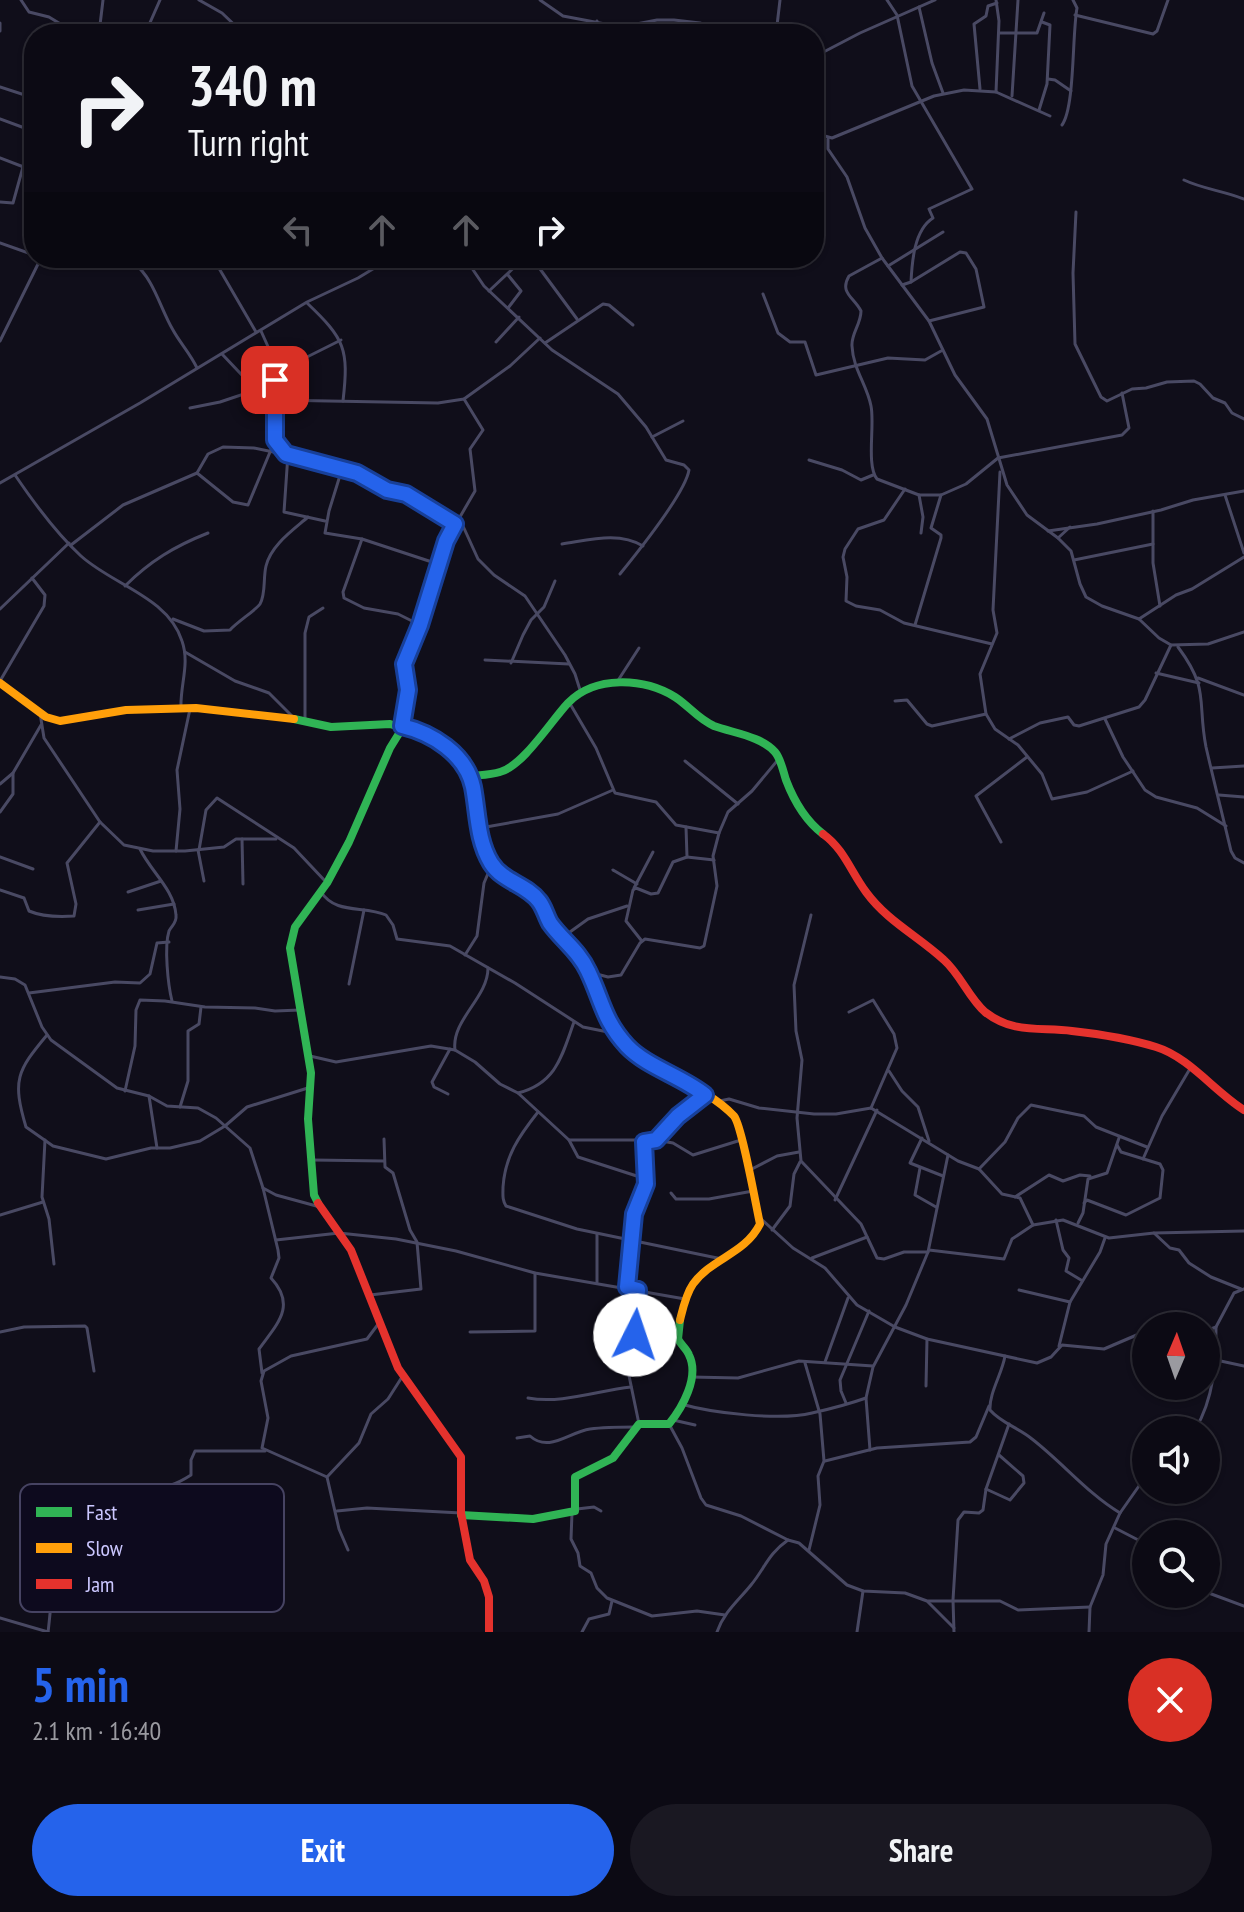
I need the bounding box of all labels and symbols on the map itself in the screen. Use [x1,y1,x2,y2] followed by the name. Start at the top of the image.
[241,346,309,414] pin
[593,1293,677,1377] position arrow
[1132,1312,1220,1400] north arrow
[20,1484,284,1612] legend
[86,1498,117,1526] text: Fast
[86,1534,123,1562] text: Slow
[85,1570,114,1598] text: Jam

